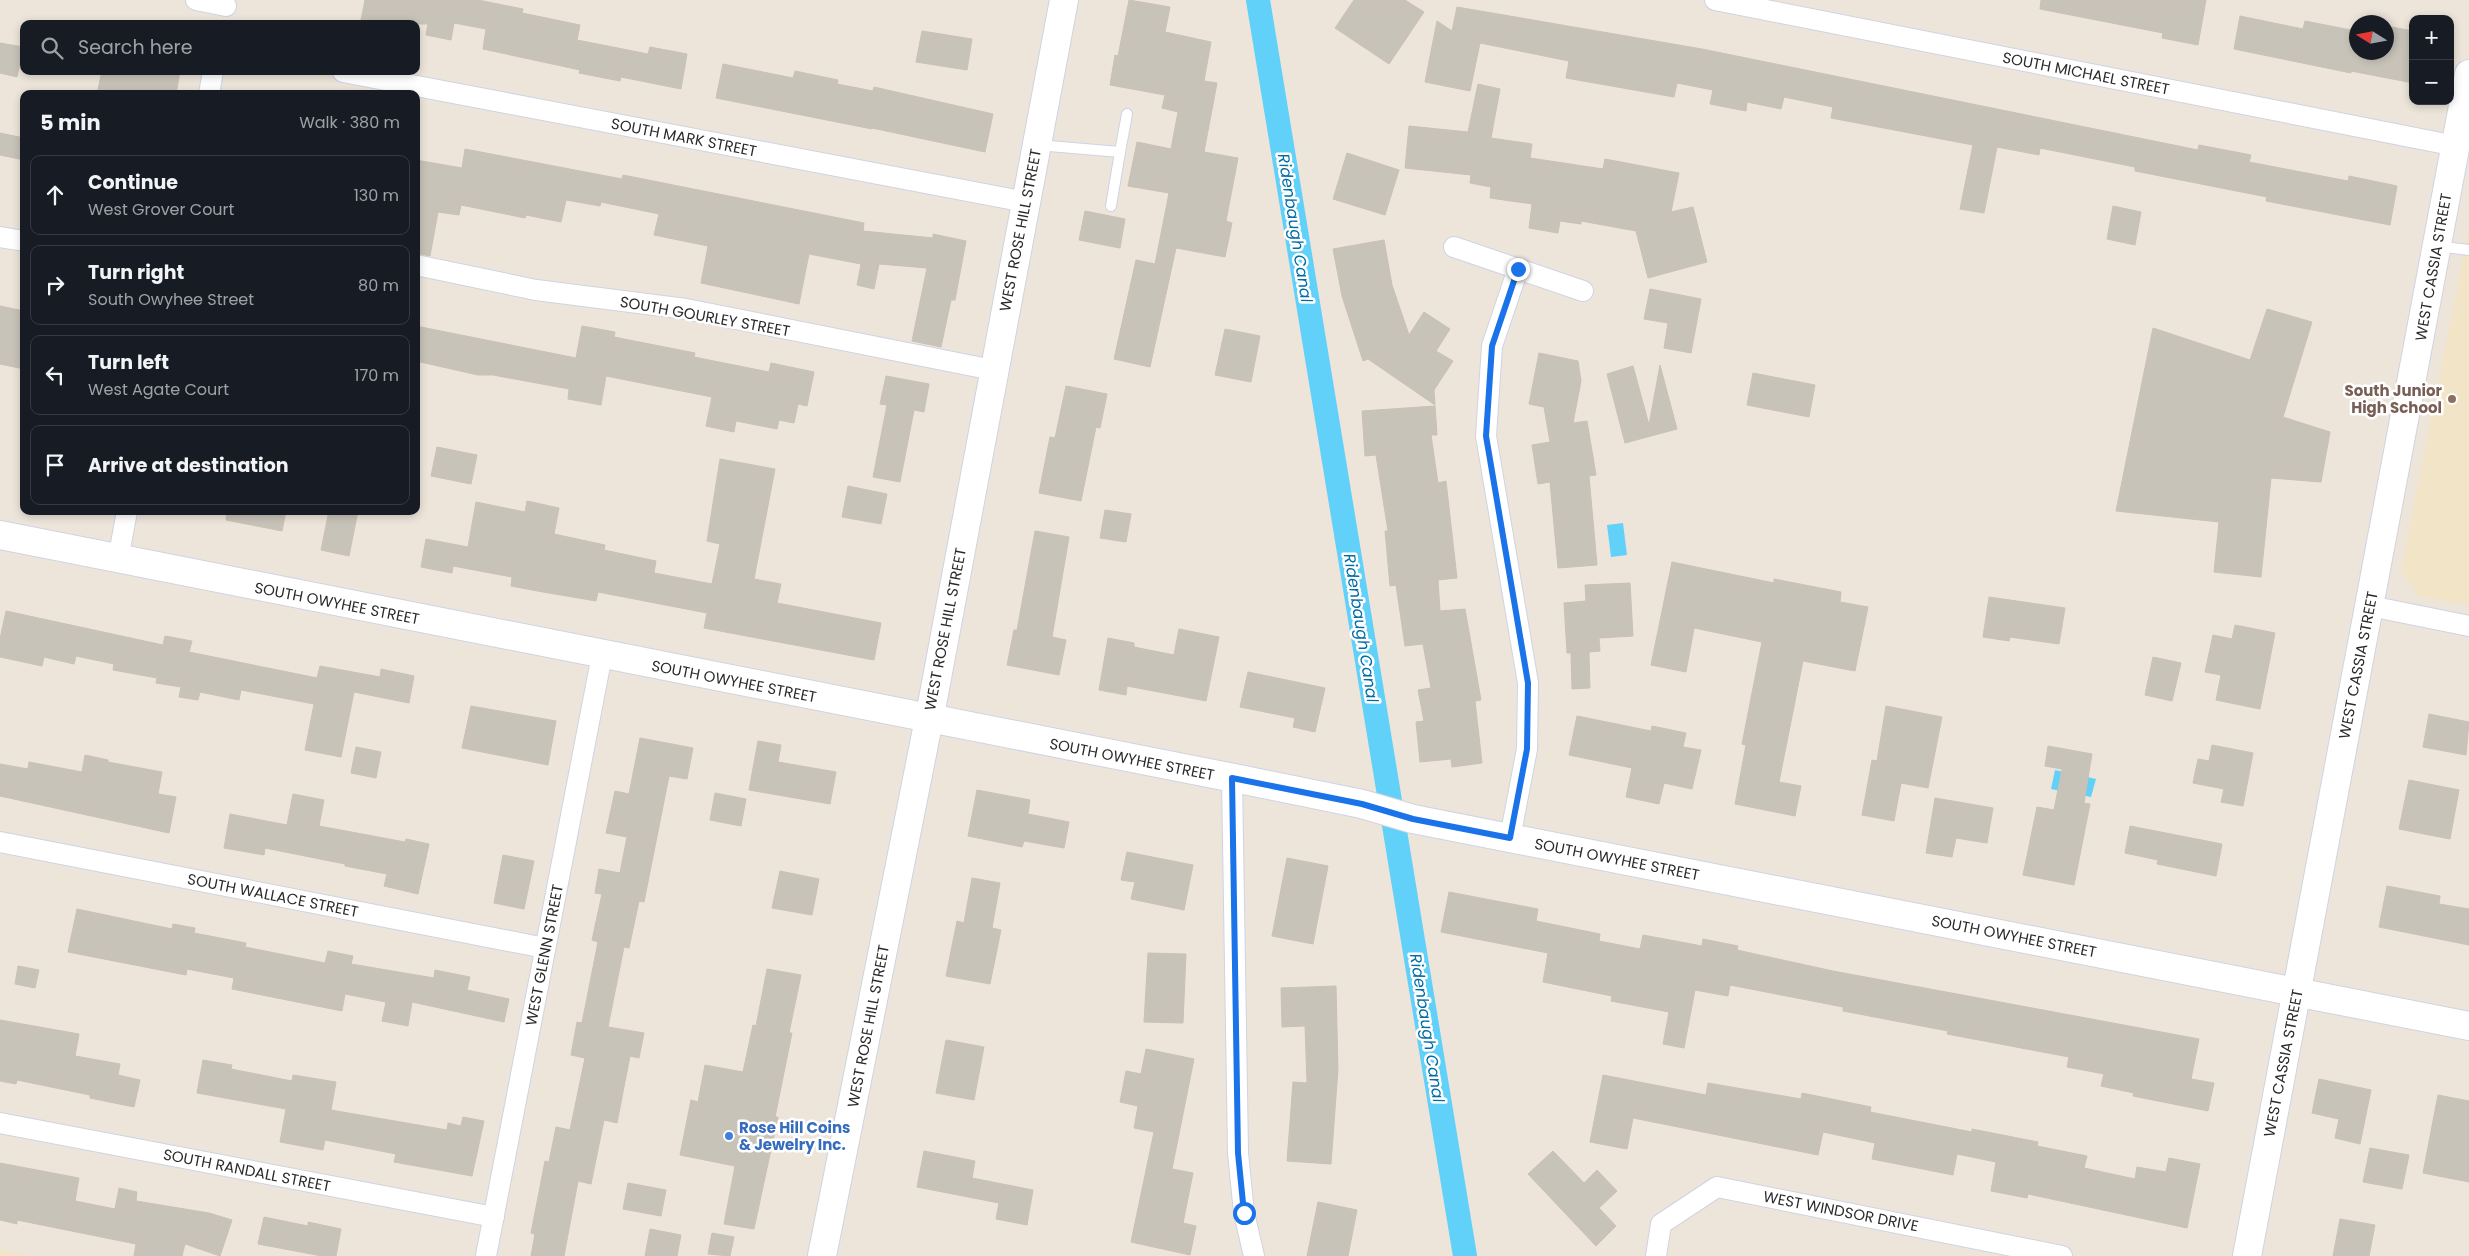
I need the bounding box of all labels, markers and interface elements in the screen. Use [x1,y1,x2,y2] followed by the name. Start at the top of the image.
[2349,15,2394,60] north arrow
[2409,15,2454,105] map controls
[2409,15,2454,60] button: +
[20,20,420,75] search box
[38,34,66,62] icon: search
[78,34,192,61] text: Search here
[2001,47,2171,99] street label: SOUTH MICHAEL STREET
[2409,60,2454,105] button: −
[40,108,101,137] text: 5 min
[299,111,400,134] text: Walk · 380 m
[609,113,759,161] street label: SOUTH MARK STREET
[994,147,1046,313] street label: WEST ROSE HILL STREET
[1272,152,1318,304] water label: Ridenbaugh Canal
[88,169,178,196] text: Continue
[41,181,69,209] icon: ahead
[354,184,399,207] text: 130 m
[2410,191,2456,343] street label: WEST CASSIA STREET
[88,198,234,221] text: West Grover Court
[1507,258,1530,281] route end
[88,259,184,286] text: Turn right
[41,271,69,299] icon: right
[358,274,399,297] text: 80 m
[88,288,254,311] text: South Owyhee Street
[618,291,792,341] street label: SOUTH GOURLEY STREET
[88,349,169,376] text: Turn left
[41,361,69,389] icon: left
[354,364,399,387] text: 170 m
[88,378,229,401] text: West Agate Court
[2344,380,2443,418] place label: South Junior High School
[2446,393,2458,405] marker: South Junior High School
[41,451,69,479] icon: arrive
[88,452,289,479] text: Arrive at destination
[919,546,971,712] street label: WEST ROSE HILL STREET
[1338,552,1384,704] water label: Ridenbaugh Canal
[253,577,421,629] street label: SOUTH OWYHEE STREET
[2333,589,2383,741] street label: WEST CASSIA STREET
[650,655,818,707] street label: SOUTH OWYHEE STREET
[1048,733,1216,785] street label: SOUTH OWYHEE STREET
[1533,833,1701,885] street label: SOUTH OWYHEE STREET
[186,868,360,922] street label: SOUTH WALLACE STREET
[520,882,568,1028] street label: WEST GLENN STREET
[1930,910,2098,962] street label: SOUTH OWYHEE STREET
[842,943,894,1109] street label: WEST ROSE HILL STREET
[1404,952,1450,1104] water label: Ridenbaugh Canal
[2258,987,2308,1139] street label: WEST CASSIA STREET
[739,1117,850,1155] place label: Rose Hill Coins & Jewelry Inc.
[723,1130,735,1142] marker: Rose Hill Coins & Jewelry Inc.
[161,1143,333,1197] street label: SOUTH RANDALL STREET
[1762,1186,1920,1236] street label: WEST WINDSOR DRIVE
[1233,1202,1256,1225] route start

